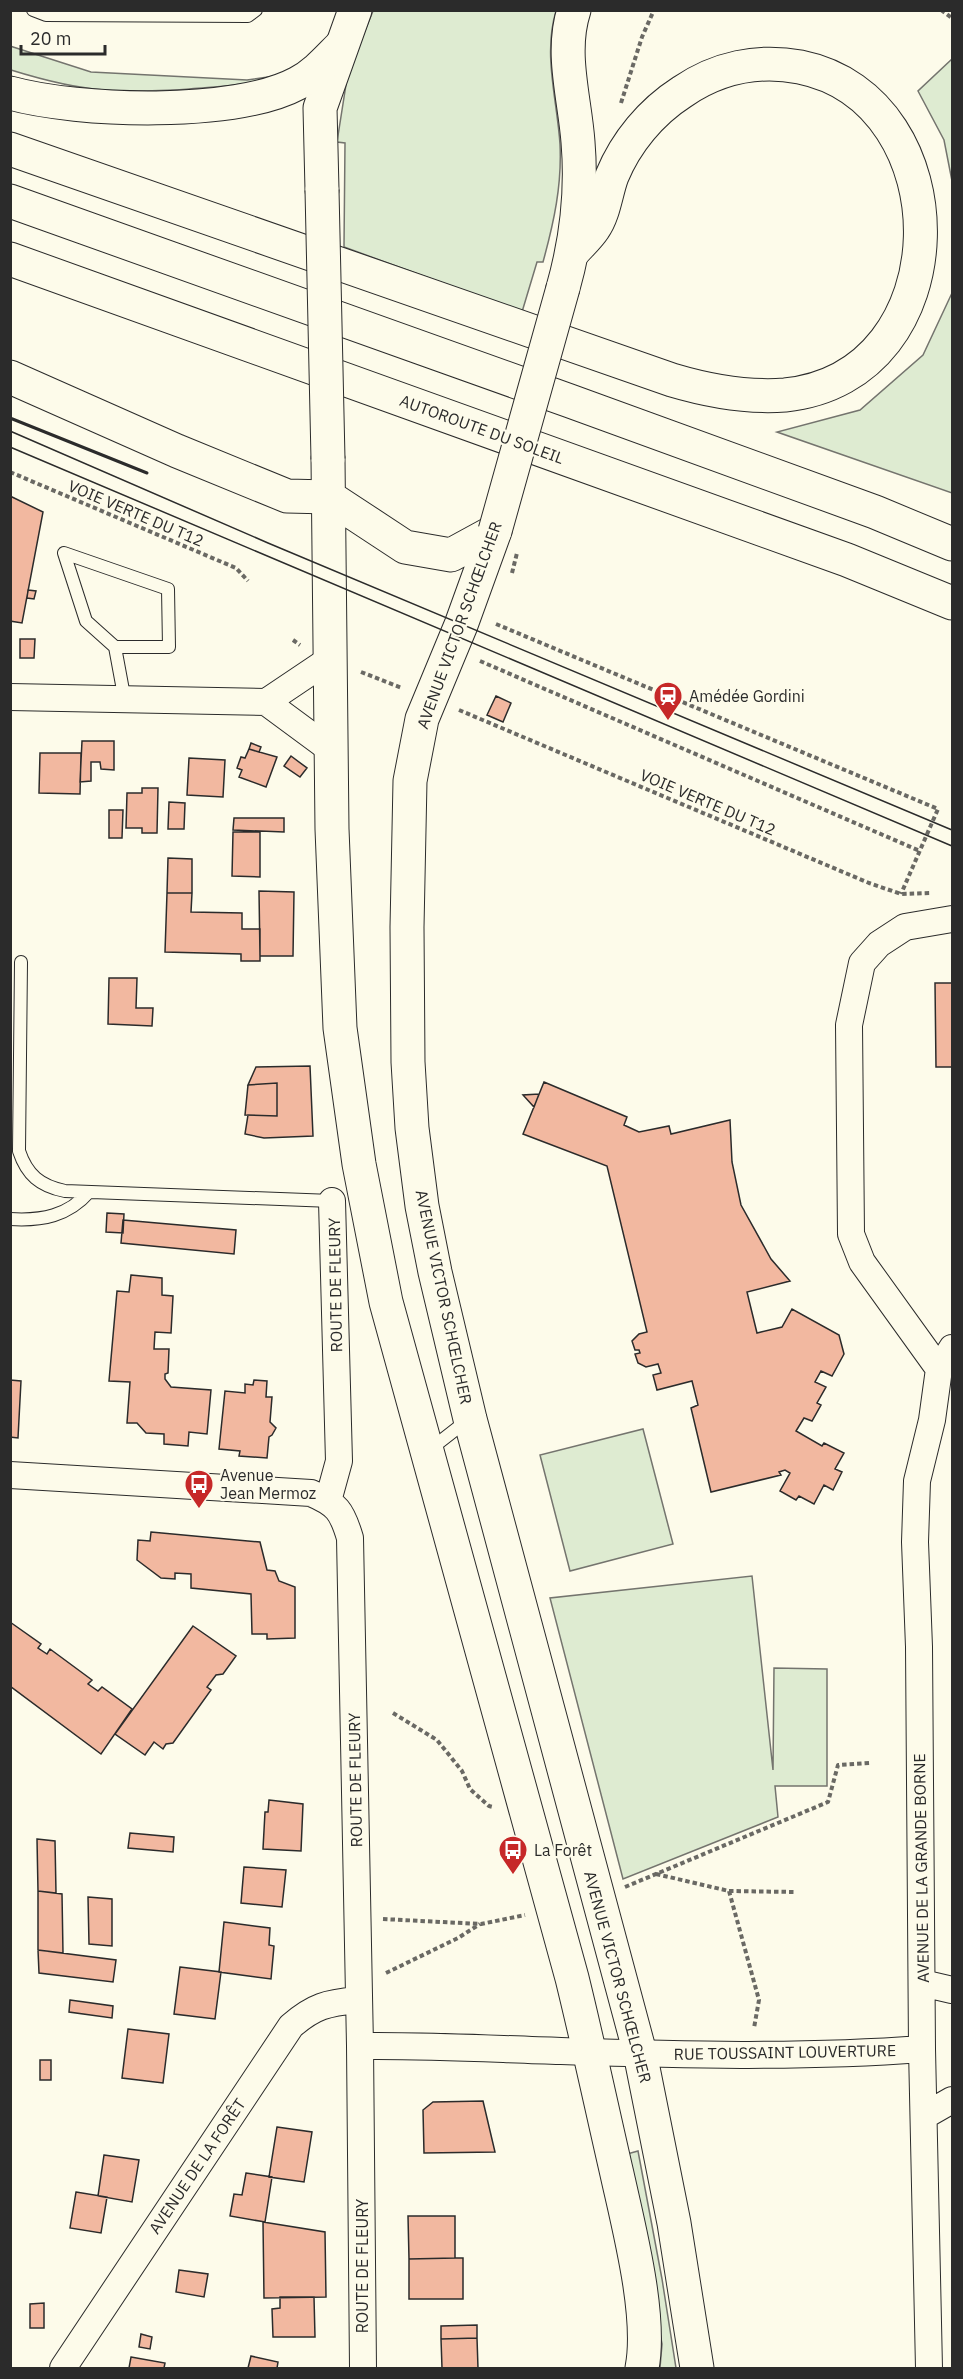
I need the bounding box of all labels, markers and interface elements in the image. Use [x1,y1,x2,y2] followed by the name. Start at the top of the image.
[21,18,105,56] scale bar
[30,27,72,50] text: 20 m
[397,390,567,468] street label: AUTOROUTE DU SOLEIL
[65,475,207,551] street label: VOIE VERTE DU T12
[412,519,506,731] street label: AVENUE VICTOR SCHŒLCHER
[652,680,684,722] station icon: Amédée Gordini
[689,686,805,706] place label: Amédée Gordini
[637,764,779,840] street label: VOIE VERTE DU T12
[411,1188,477,1406] street label: AVENUE VICTOR SCHŒLCHER
[324,1217,346,1352] street label: ROUTE DE FLEURY
[220,1465,316,1503] place label: Avenue Jean Mermoz
[183,1468,215,1510] bus stop icon: Avenue Jean Mermoz
[344,1712,366,1847] street label: ROUTE DE FLEURY
[909,1753,933,1983] street label: AVENUE DE LA GRANDE BORNE
[497,1834,529,1876] bus stop icon: La Forêt
[534,1840,592,1860] place label: La Forêt
[580,1869,656,2085] street label: AVENUE VICTOR SCHŒLCHER
[674,2040,896,2064] street label: RUE TOUSSAINT LOUVERTURE
[144,2095,250,2237] street label: AVENUE DE LA FORÊT
[352,2198,372,2333] street label: ROUTE DE FLEURY

